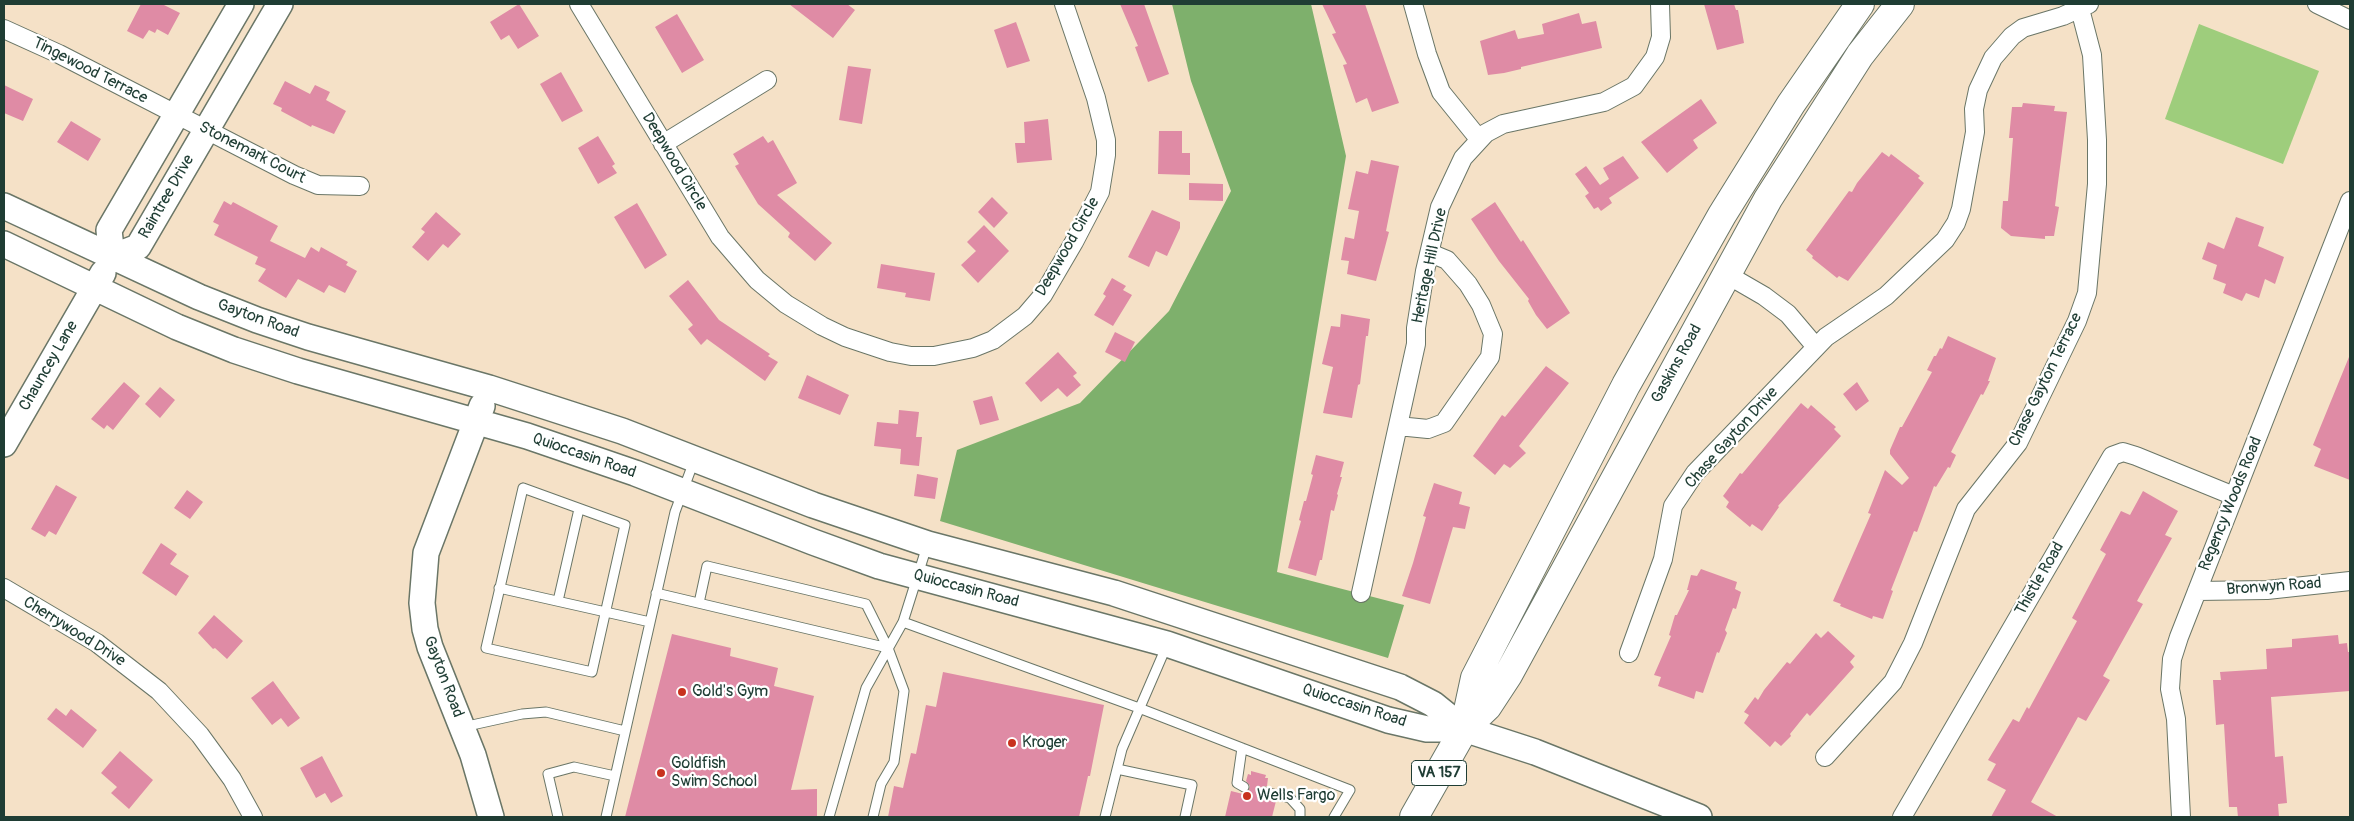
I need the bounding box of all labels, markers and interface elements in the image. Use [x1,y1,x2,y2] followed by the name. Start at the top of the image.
[29,34,151,108] street label: Tingewood Terrace
[637,110,711,214] street label: Deepwood Circle
[195,118,309,188] street label: Stonemark Court
[135,152,199,242] street label: Raintree Drive
[1032,194,1104,300] street label: Deepwood Circle
[1408,207,1452,325] street label: Heritage Hill Drive
[215,295,301,343] street label: Gayton Road
[2005,310,2087,450] street label: Chase Gayton Terrace
[15,318,83,414] street label: Chauncey Lane
[1648,321,1706,407] street label: Gaskins Road
[1681,383,1783,493] street label: Chase Gayton Drive
[530,429,638,483] street label: Quioccasin Road
[2195,434,2267,574] street label: Regency Woods Road
[2011,539,2069,619] street label: Thistle Road
[911,566,1021,612] street label: Quioccasin Road
[2226,574,2322,600] street label: Bronwyn Road
[19,593,129,671] street label: Cherrywood Drive
[419,634,467,720] street label: Gayton Road
[1299,680,1409,732] street label: Quioccasin Road
[692,682,768,702] place label: Gold's Gym
[676,686,688,698] marker: Gold's Gym
[1022,733,1067,753] place label: Kroger
[1006,737,1018,749] marker: Kroger
[671,754,757,792] place label: Goldfish Swim School
[1412,760,1466,786] road number: VA 157
[655,767,667,779] marker: Goldfish Swim School
[1257,786,1335,806] place label: Wells Fargo
[1241,790,1253,802] marker: Wells Fargo

